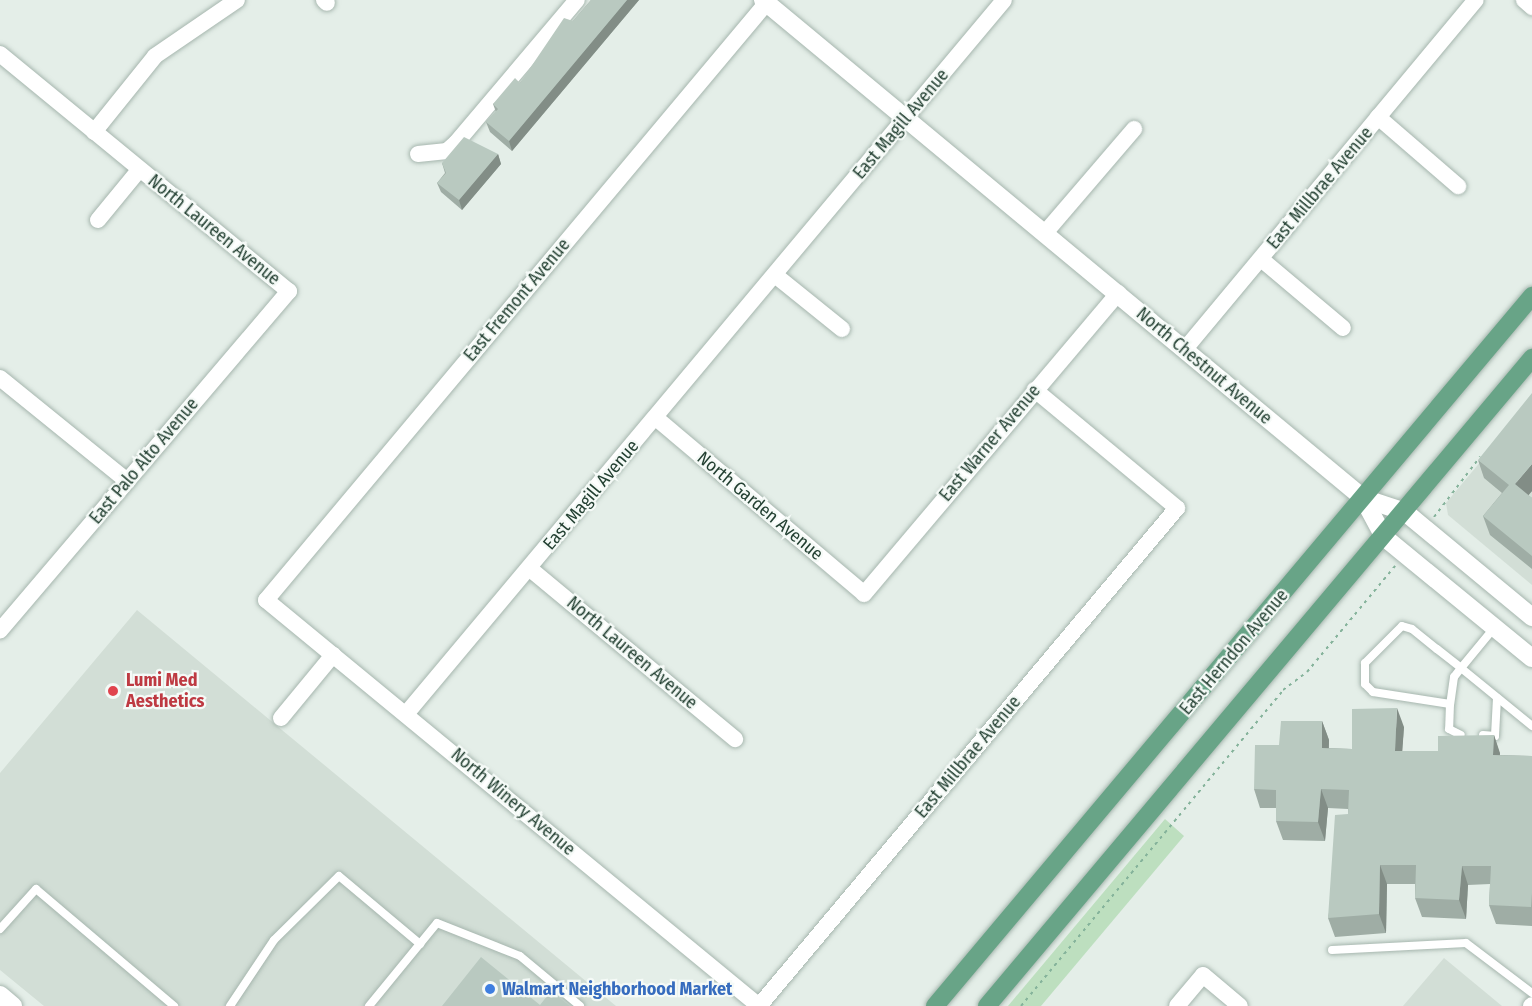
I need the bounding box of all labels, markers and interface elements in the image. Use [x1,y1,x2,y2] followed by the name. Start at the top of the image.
[849,65,953,183] street label: East Magill Avenue
[1263,122,1377,254] street label: East Millbrae Avenue
[144,170,284,290] street label: North Laureen Avenue
[459,234,575,366] street label: East Fremont Avenue
[1132,303,1276,429] street label: North Chestnut Avenue
[935,380,1045,506] street label: East Warner Avenue
[85,394,203,528] street label: East Palo Alto Avenue
[539,436,643,554] street label: East Magill Avenue
[693,447,827,565] street label: North Garden Avenue
[1175,585,1293,719] street label: East Herndon Avenue
[562,592,702,714] street label: North Laureen Avenue
[126,670,204,712] place label: Lumi Med Aesthetics
[104,682,122,700] marker: Lumi Med Aesthetics
[911,691,1025,823] street label: East Millbrae Avenue
[447,744,579,860] street label: North Winery Avenue
[502,978,732,1000] place label: Walmart Neighborhood Market
[483,982,497,996] marker: Walmart Neighborhood Market

